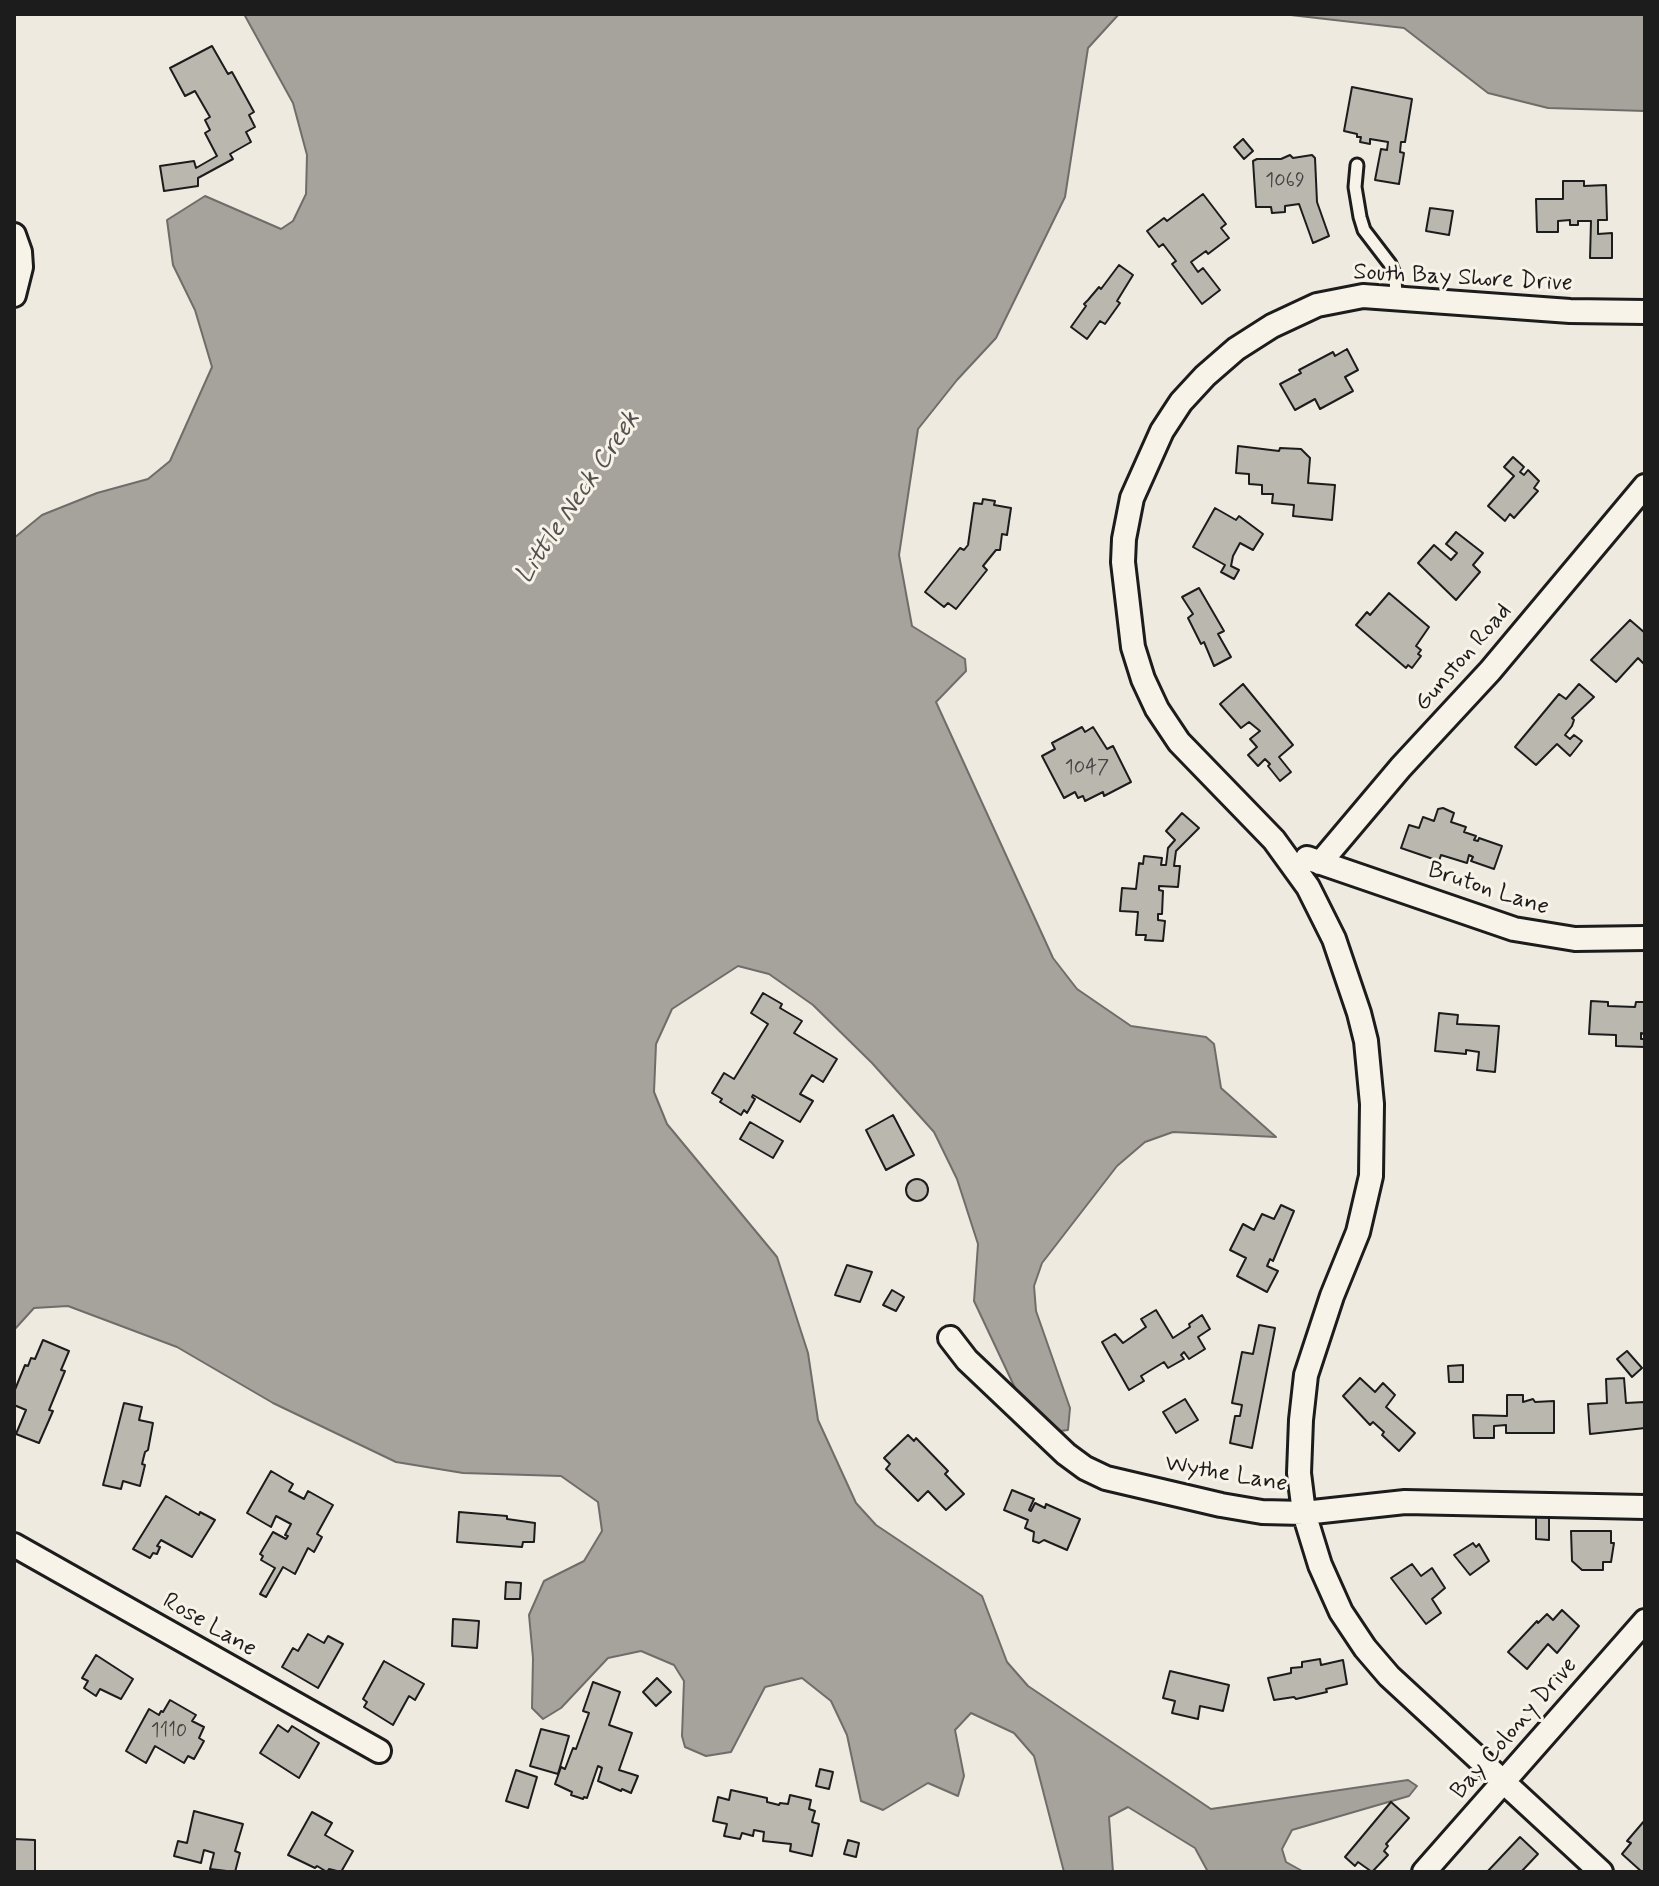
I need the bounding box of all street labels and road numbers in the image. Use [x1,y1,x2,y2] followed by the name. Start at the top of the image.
[1353,259,1573,299] street label: South Bay Shore Drive
[1409,598,1519,718] street label: Gunston Road
[1424,857,1552,923] street label: Bruton Lane
[1162,1450,1290,1500] street label: Wythe Lane
[157,1588,261,1664] street label: Rose Lane
[1446,1652,1584,1806] street label: Bay Colony Drive

